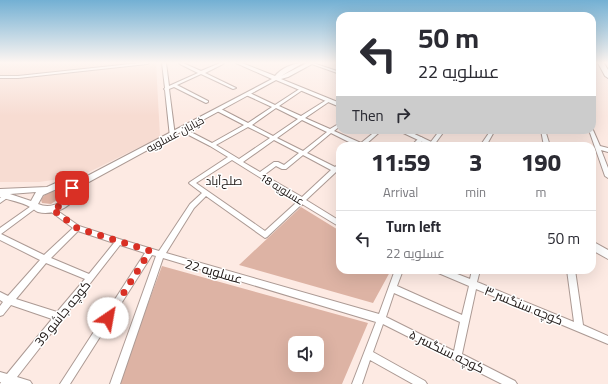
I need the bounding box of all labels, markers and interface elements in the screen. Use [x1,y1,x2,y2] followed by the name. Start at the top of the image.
[418,12,479,64] text: 50 m
[352,28,404,80] icon: left
[418,55,499,88] text: عسلویه 22
[352,101,384,130] text: Then
[392,104,414,126] icon: right
[142,110,208,158] street label: خیابان عسلویه
[371,140,430,185] text: 11:59
[469,140,482,185] text: 3
[521,140,561,185] text: 190
[256,167,308,211] street label: عسلویه 18
[206,169,242,192] district label: صلح‌آباد
[55,171,89,205] pin
[61,177,83,199] icon: arrive
[383,180,418,204] text: Arrival
[465,180,486,204] text: min
[536,180,546,204] text: m
[386,212,441,241] text: Turn left
[547,224,580,253] text: 50 m
[352,228,374,250] icon: left
[386,241,445,265] text: عسلویه 22
[182,251,246,291] street label: عسلویه 22
[28,274,96,352] street label: کوچه جاشو 39
[481,278,567,332] street label: کوچه سنگسر ۳
[87,297,129,339] position arrow
[405,322,489,380] street label: کوچه سنگسر ۵
[288,336,324,372] map controls
[288,336,324,372] button: sound

